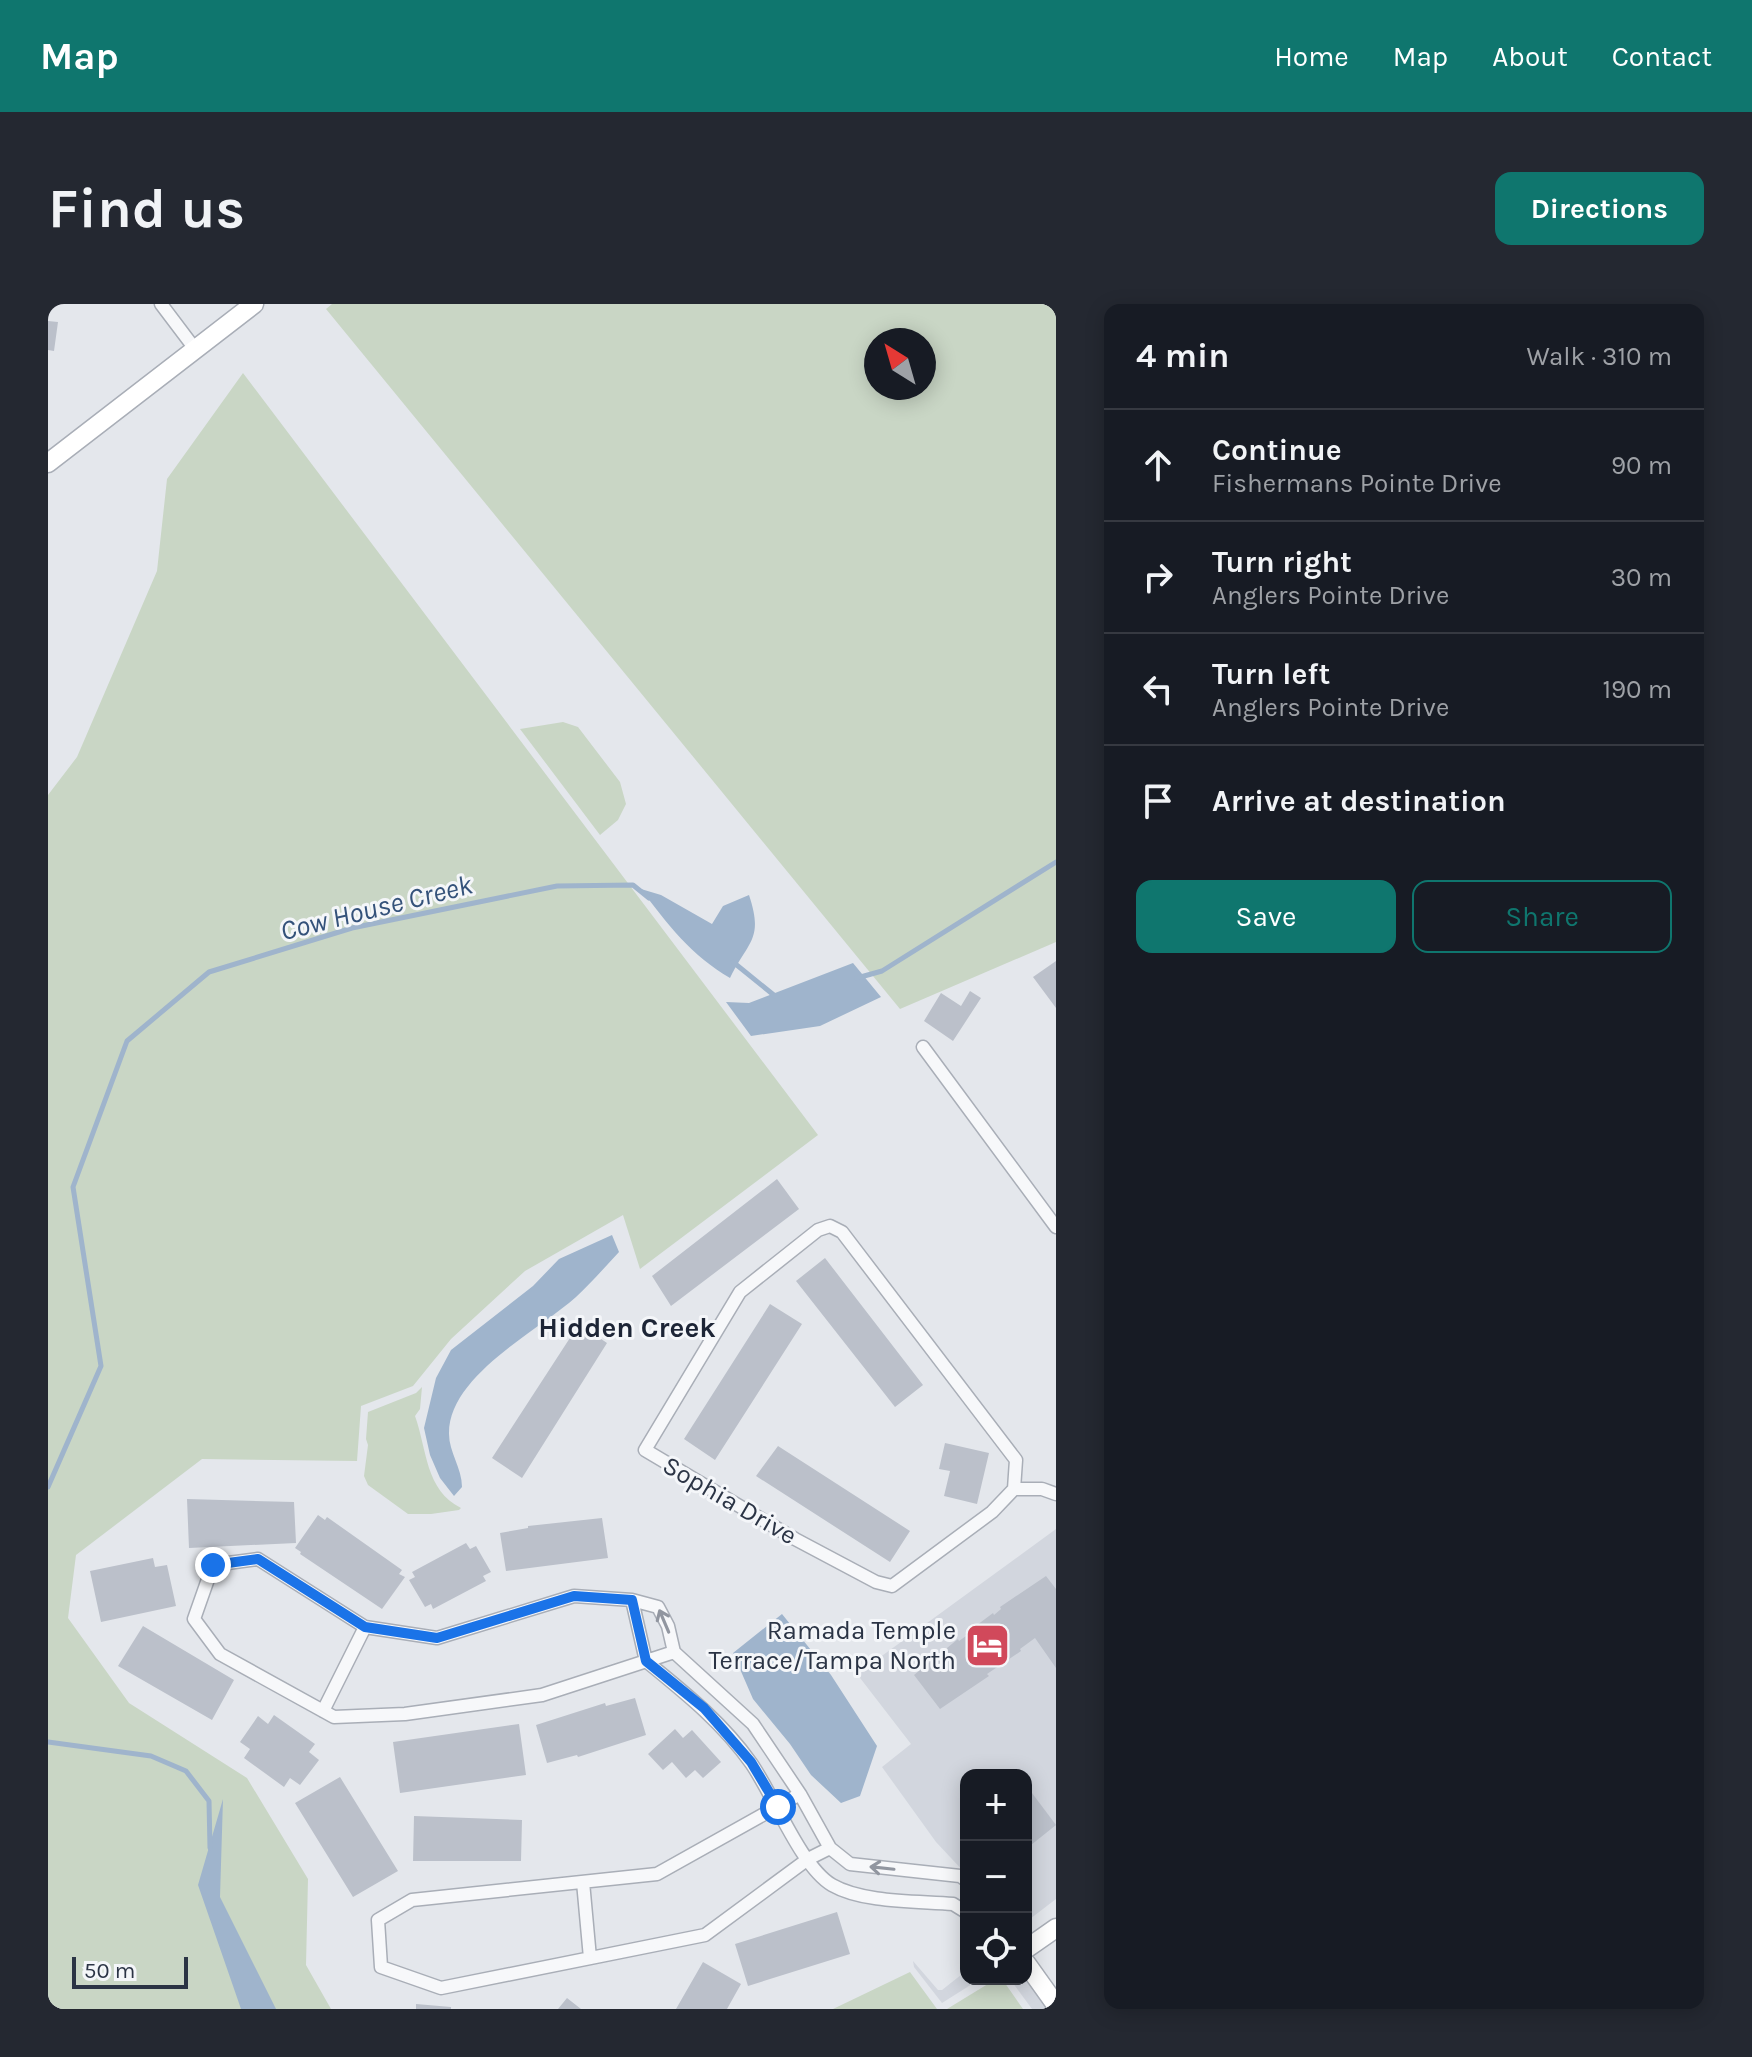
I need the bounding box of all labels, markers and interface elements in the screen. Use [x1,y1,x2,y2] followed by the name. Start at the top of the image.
[40,34,119,79] text: Map
[1274,40,1349,73] text: Home
[1393,40,1448,73] text: Map
[1492,40,1568,73] text: About
[1612,40,1712,73] text: Contact
[1495,172,1704,245] button: Directions
[48,176,245,241] text: Find us
[864,328,936,400] north arrow
[1136,336,1229,376] text: 4 min
[1526,341,1672,372] text: Walk · 310 m
[1212,432,1342,468] text: Continue
[1136,443,1180,487] icon: ahead
[1611,450,1672,481] text: 90 m
[1212,468,1502,499] text: Fishermans Pointe Drive
[1212,544,1352,580] text: Turn right
[1136,555,1180,599] icon: right
[1611,562,1672,593] text: 30 m
[1212,580,1449,611] text: Anglers Pointe Drive
[1212,656,1330,692] text: Turn left
[1136,667,1180,711] icon: left
[1602,674,1672,705] text: 190 m
[1212,692,1449,723] text: Anglers Pointe Drive
[1136,779,1180,823] icon: arrive
[1212,783,1506,819] text: Arrive at destination
[277,867,476,947] water label: Cow House Creek
[1136,880,1396,953] button: Save
[1412,880,1672,953] button: Share
[538,1311,716,1344] district label: Hidden Creek
[657,1450,802,1551] street label: Sophia Drive
[195,1547,231,1583] route end
[656,1609,671,1634] one-way arrow
[709,1615,956,1676] place label: Ramada Temple Terrace/Tampa North
[963,1621,1011,1669] hotel icon: Ramada Temple Terrace/Tampa North
[960,1769,1032,1985] map controls
[960,1769,1032,1841] button: +
[760,1789,796,1825] route start
[960,1841,1032,1913] button: −
[869,1860,896,1875] one-way arrow
[960,1913,1032,1985] button: locate
[72,1953,188,1989] scale bar
[84,1958,135,1984] text: 50 m

